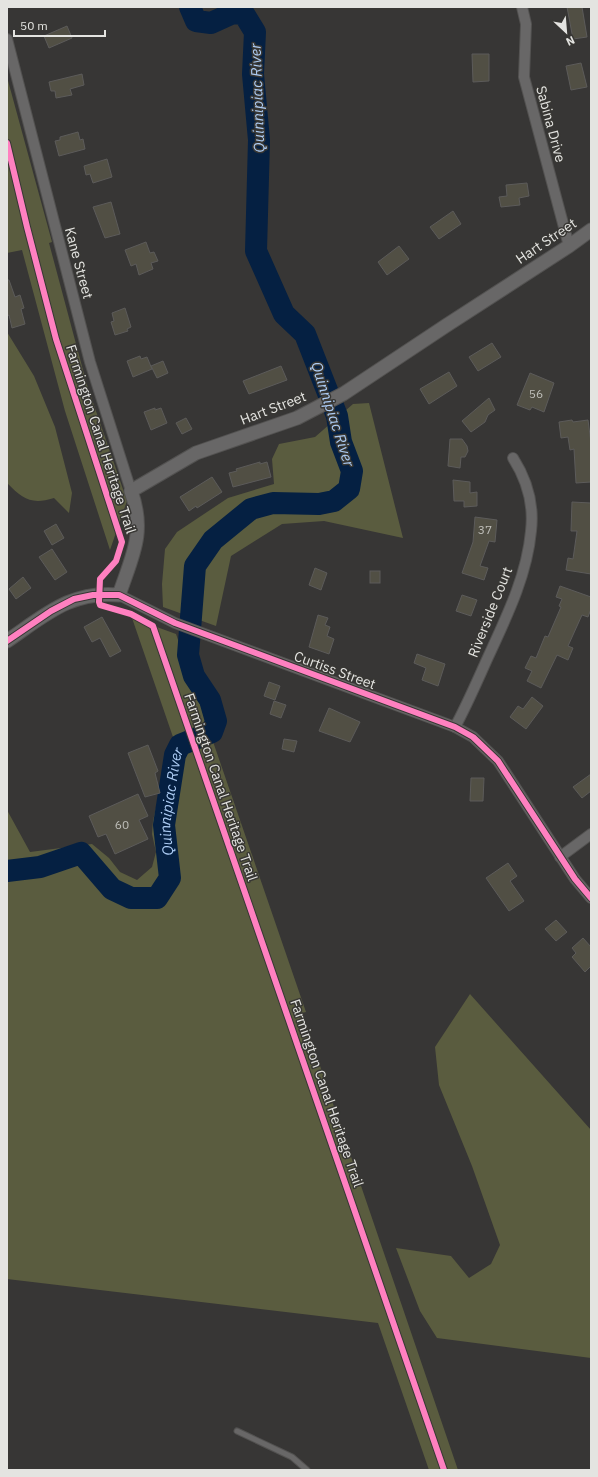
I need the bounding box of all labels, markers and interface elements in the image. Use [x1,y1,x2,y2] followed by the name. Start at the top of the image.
[14,12,105,38] scale bar
[546,12,586,52] north arrow
[20,18,48,33] text: 50 m
[564,33,577,49] text: N
[246,43,268,153] water label: Quinnipiac River
[532,84,570,165] street label: Sabina Drive
[512,214,580,268] street label: Hart Street
[61,225,97,301] street label: Kane Street
[62,342,140,536] street label: Farmington Canal Heritage Trail
[307,359,359,469] water label: Quinnipiac River
[529,386,543,401] house number: 56
[237,387,309,429] street label: Hart Street
[478,522,492,537] house number: 37
[464,564,516,660] street label: Riverside Court
[292,647,378,693] street label: Curtiss Street
[180,691,262,884] street label: Farmington Canal Heritage Trail
[155,744,187,857] water label: Quinnipiac River
[115,817,129,832] house number: 60
[286,997,368,1190] street label: Farmington Canal Heritage Trail

